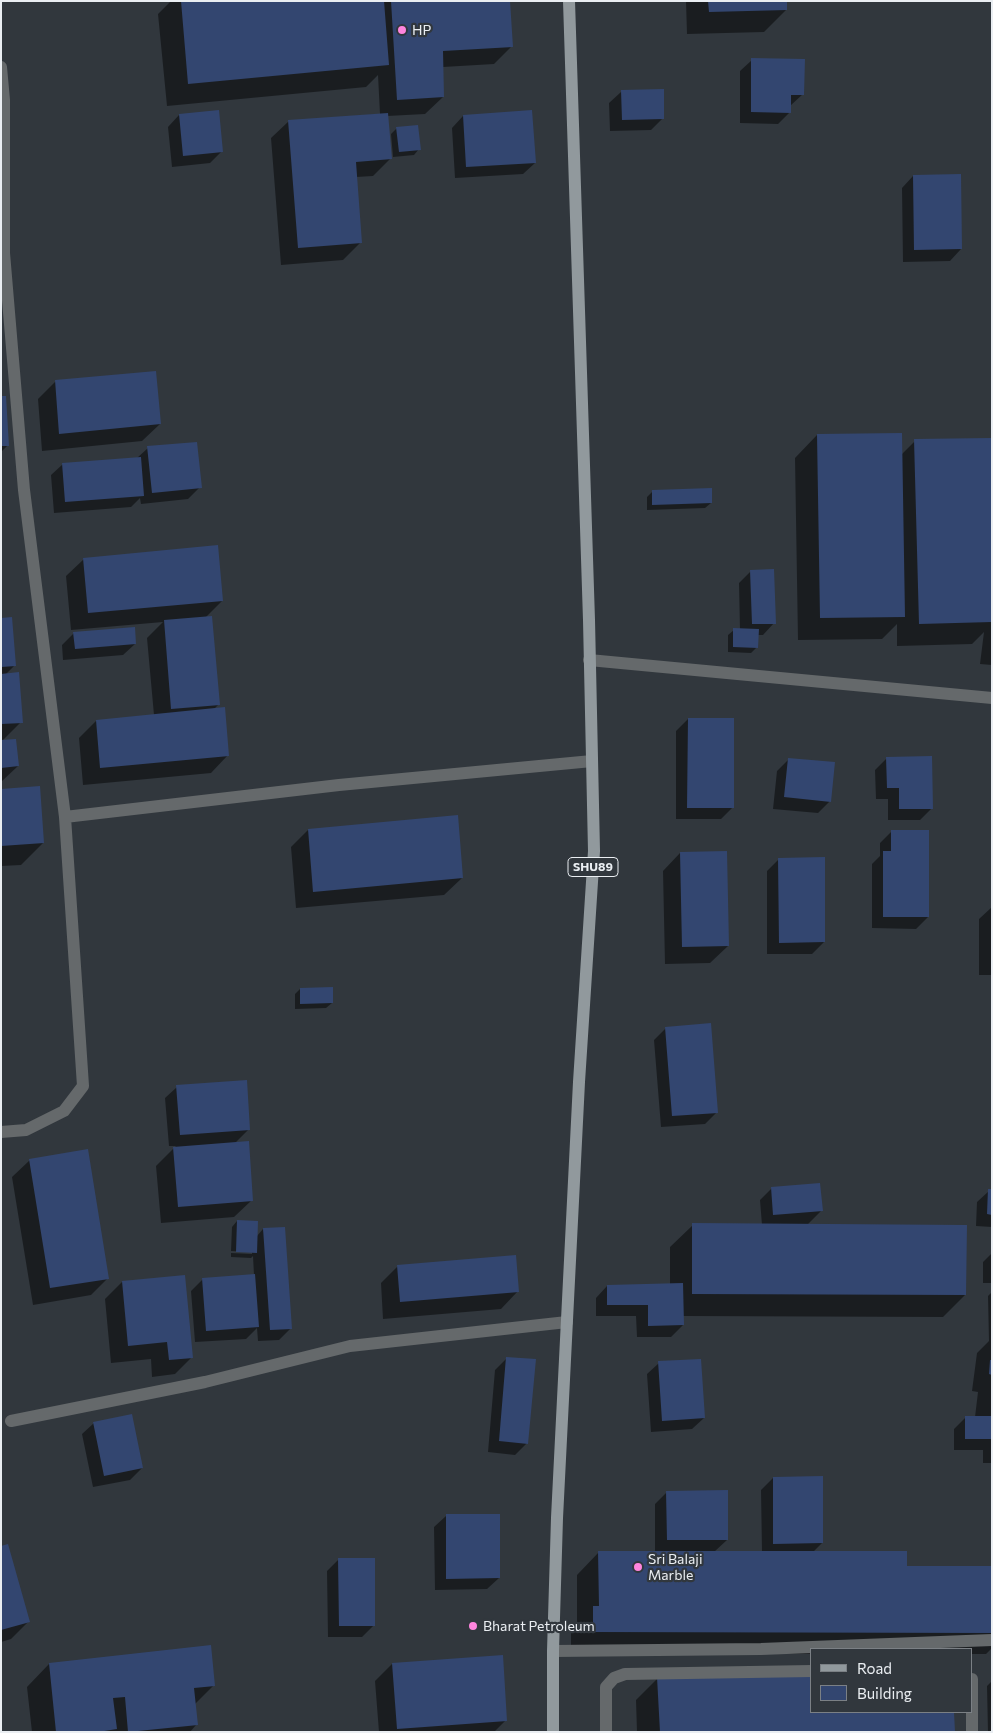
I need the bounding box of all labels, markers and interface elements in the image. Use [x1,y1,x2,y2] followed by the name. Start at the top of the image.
[412,22,431,38] place label: HP
[396,24,408,36] marker: HP
[568,858,618,876] road number: SHU89
[648,1551,702,1584] place label: Sri Balaji Marble
[632,1561,644,1573] marker: Sri Balaji Marble
[483,1618,595,1634] place label: Bharat Petroleum
[467,1620,479,1632] marker: Bharat Petroleum
[810,1648,973,1713] legend
[857,1659,892,1677] text: Road
[857,1684,912,1702] text: Building

